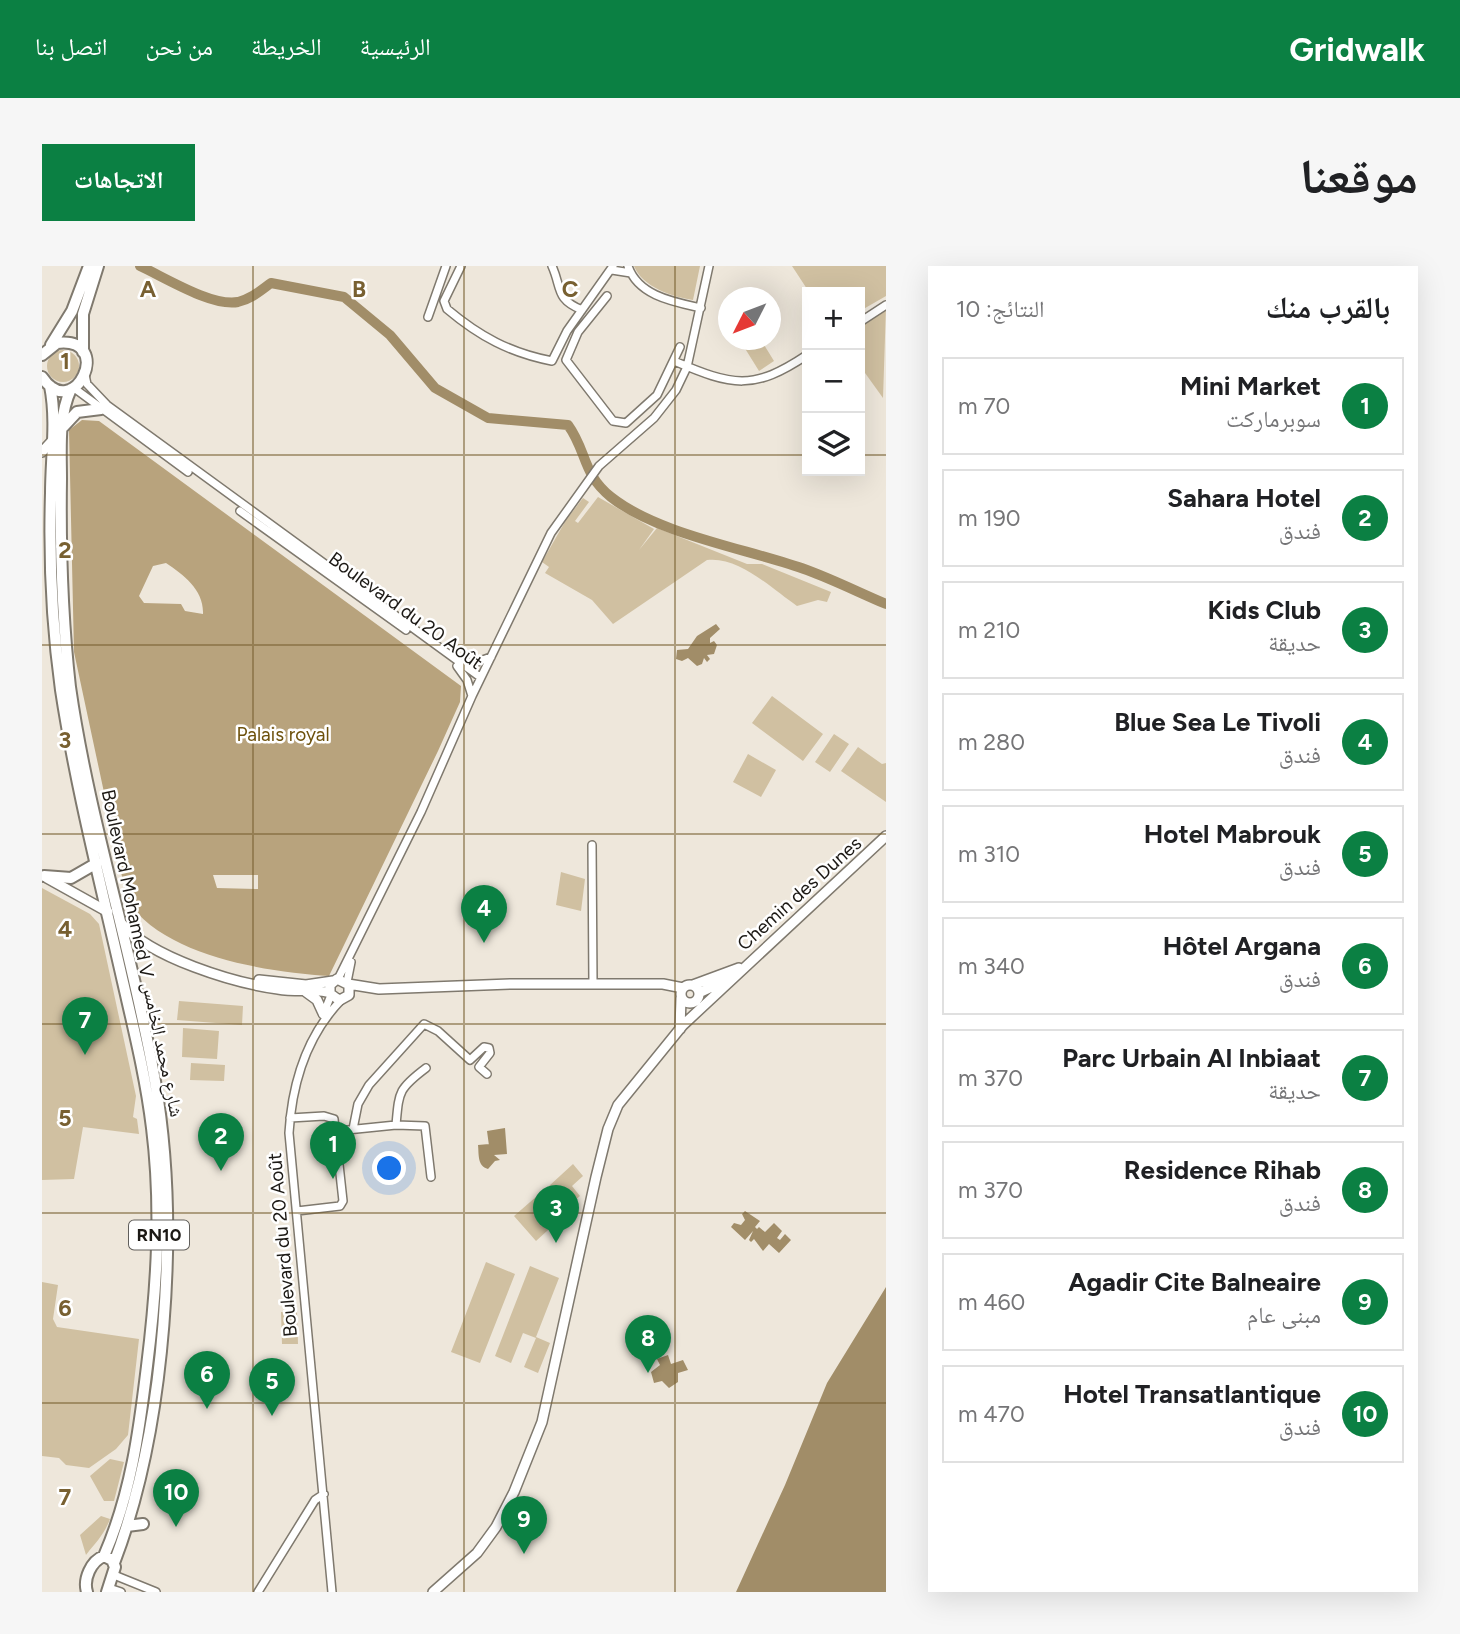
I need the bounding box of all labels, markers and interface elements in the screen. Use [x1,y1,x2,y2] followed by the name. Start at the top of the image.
[1289,30,1425,69] text: Gridwalk
[35,32,107,61] text: اتصل بنا
[145,32,213,61] text: من نحن
[251,32,322,61] text: الخريطة
[360,32,431,61] text: الرئيسية
[42,144,195,221] button: الاتجاهات
[1300,146,1418,205] text: موقعنا
[140,275,157,303] text: A
[352,275,366,303] text: B
[562,275,579,303] text: C
[718,287,781,350] north arrow
[802,287,865,476] map controls
[802,287,865,350] button: +
[1266,289,1390,326] text: بالقرب منك
[956,295,1045,323] text: النتائج: 10
[60,347,70,375] text: 1
[802,350,865,413] button: −
[1180,370,1321,402] text: Mini Market
[958,392,1010,420] text: 70 m
[1360,392,1370,420] text: 1
[1226,405,1321,433] text: سوبرماركت
[802,413,865,476] button: layers
[1167,482,1321,514] text: Sahara Hotel
[958,504,1021,532] text: 190 m
[1358,504,1372,532] text: 2
[1279,517,1321,545] text: فندق
[58,536,72,564] text: 2
[324,547,487,674] street label: Boulevard du 20 Août
[1208,594,1321,626] text: Kids Club
[958,616,1020,644] text: 210 m
[1359,616,1371,644] text: 3
[1268,629,1321,657] text: حديقة
[1114,706,1321,738] text: Blue Sea Le Tivoli
[236,723,330,746] park label: Palais royal
[59,726,71,754] text: 3
[958,728,1025,756] text: 280 m
[1358,728,1372,756] text: 4
[1279,741,1321,769] text: فندق
[96,787,189,1119] street label: Boulevard Mohamed V شارع محمد الخامس
[1144,818,1321,850] text: Hotel Mabrouk
[733,831,866,955] street label: Chemin des Dunes
[958,840,1020,868] text: 310 m
[1358,840,1372,868] text: 5
[1279,853,1321,881] text: فندق
[461,885,507,943] pin: 4
[58,915,72,943] text: 4
[1163,930,1321,962] text: Hôtel Argana
[958,952,1025,980] text: 340 m
[1358,952,1372,980] text: 6
[1279,965,1321,993] text: فندق
[62,997,108,1055] pin: 7
[1062,1042,1321,1074] text: Parc Urbain Al Inbiaat
[958,1064,1023,1092] text: 370 m
[1359,1064,1371,1092] text: 7
[1268,1077,1321,1105] text: حديقة
[58,1104,72,1132] text: 5
[198,1113,244,1171] pin: 2
[310,1121,356,1179] pin: 1
[372,1151,406,1185] your location
[263,1152,302,1338] street label: Boulevard du 20 Août
[1124,1154,1321,1186] text: Residence Rihab
[958,1176,1023,1204] text: 370 m
[1358,1176,1372,1204] text: 8
[533,1185,579,1243] pin: 3
[1279,1189,1321,1217] text: فندق
[129,1220,189,1250] road number: RN10
[1068,1266,1321,1298] text: Agadir Cite Balneaire
[958,1288,1025,1316] text: 460 m
[1358,1288,1372,1316] text: 9
[58,1294,72,1322] text: 6
[1247,1301,1321,1329] text: مبنى عام
[625,1315,671,1373] pin: 8
[184,1351,230,1409] pin: 6
[249,1358,295,1416] pin: 5
[1063,1378,1321,1410] text: Hotel Transatlantique
[958,1400,1025,1428] text: 470 m
[1353,1400,1377,1428] text: 10
[1279,1413,1321,1441] text: فندق
[153,1469,199,1527] pin: 10
[59,1483,72,1511] text: 7
[501,1496,547,1554] pin: 9

